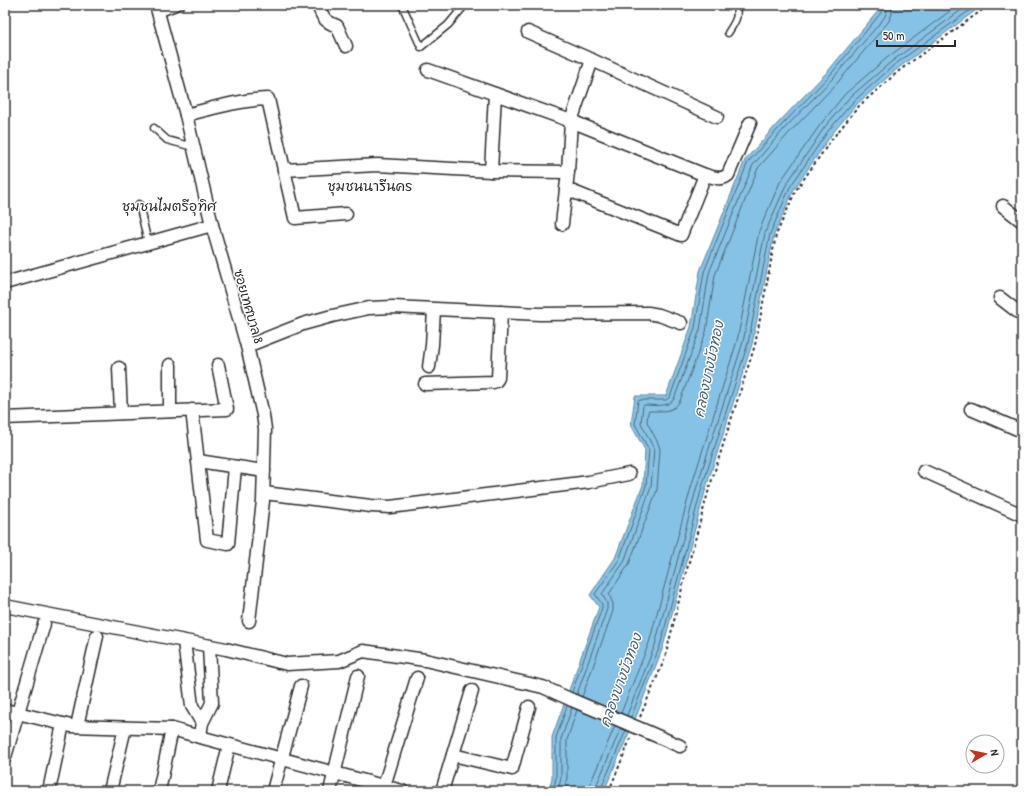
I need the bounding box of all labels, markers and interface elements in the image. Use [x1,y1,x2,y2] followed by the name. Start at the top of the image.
[877,22,955,48] scale bar
[883,27,904,44] text: 50 m
[328,176,412,196] district label: ชุมชนนารีนคร
[122,196,217,216] district label: ชุมชนไมตรีอุทิศ
[230,267,268,346] street label: ซอยเทศบาล 8
[689,317,728,419] water label: คลองบางบัวทอง
[594,629,646,729] water label: คลองบางบัวทอง
[965,734,1005,774] north arrow
[988,748,1002,757] text: N

